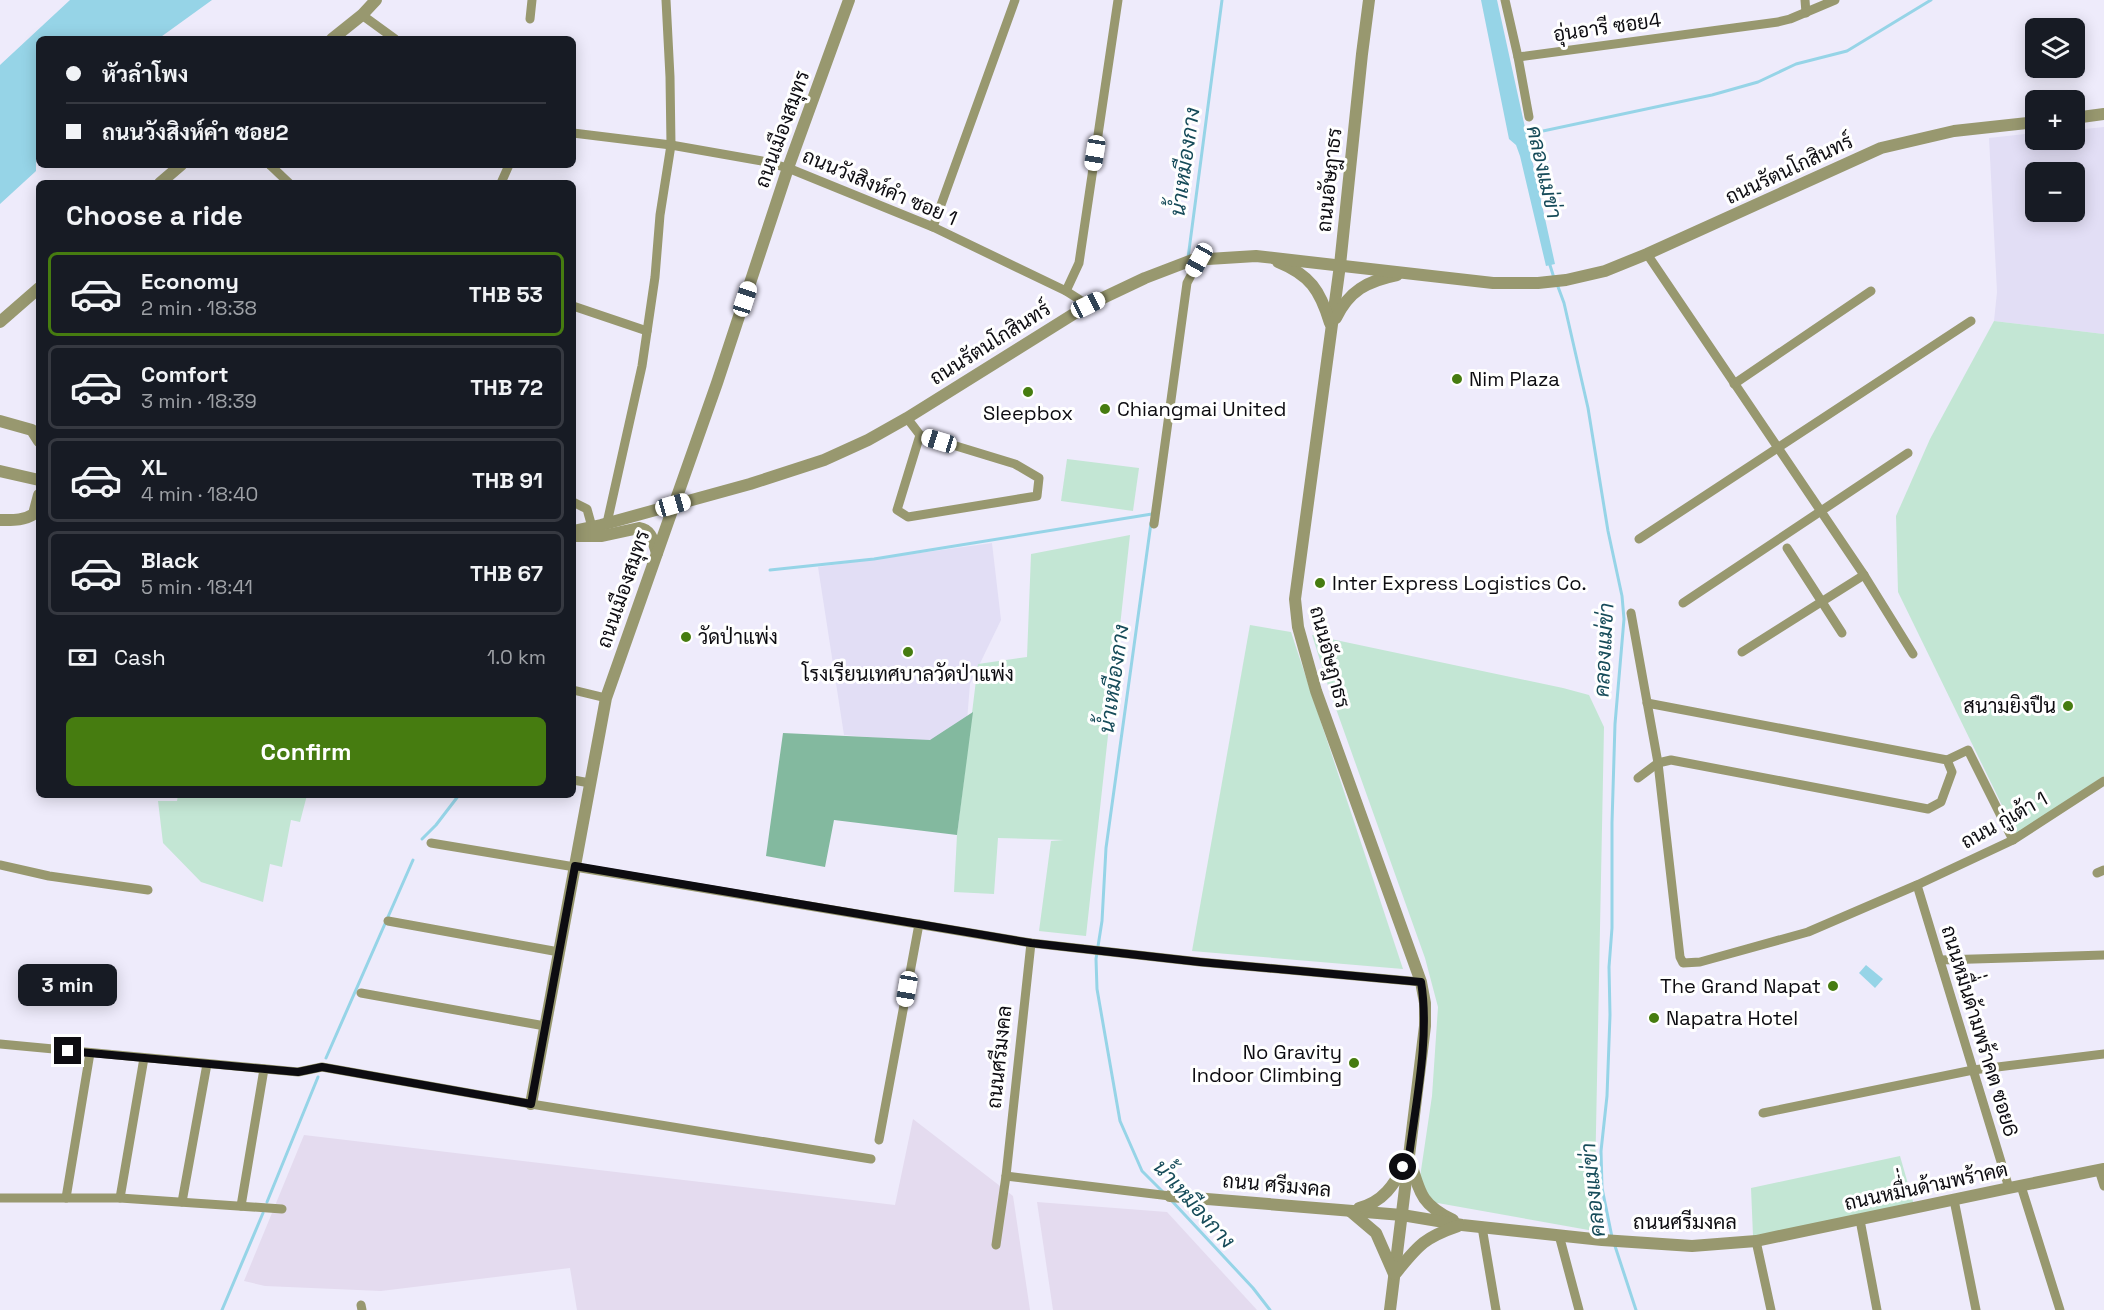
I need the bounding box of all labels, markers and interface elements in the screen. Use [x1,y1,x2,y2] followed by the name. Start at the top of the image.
[1551,7,1663,48] street label: อุ่นอารี ซอย4
[2025,18,2085,222] map controls
[2025,18,2085,78] button: layers
[102,60,188,88] text: หัวลำโพง
[748,66,816,192] street label: ถนนเมืองสมุทร
[2025,90,2085,150] button: +
[1160,105,1206,218] water label: น้ำเหมืองกาง
[102,118,289,146] text: ถนนวังสิงห์คำ ซอย2
[1521,123,1568,221] water label: คลองแม่ข่า
[1311,127,1348,234] street label: ถนนอัษฎาธร
[1721,127,1857,210] street label: ถนนรัตนโกสินทร์
[1083,134,1107,172] car
[799,142,962,231] street label: ถนนวังสิงห์คำ ซอย 1
[2025,162,2085,222] button: −
[66,198,243,233] text: Choose a ride
[1182,240,1216,280] car
[69,267,123,321] icon: car
[141,267,239,295] text: Economy
[731,279,759,319] car
[469,280,543,308] text: THB 53
[1068,289,1108,321] car
[141,295,257,321] text: 2 min · 18:38
[924,295,1055,391] street label: ถนนรัตนโกสินทร์
[69,360,123,414] icon: car
[141,360,229,388] text: Comfort
[1469,366,1560,392] place label: Nim Plaza
[1450,372,1464,386] marker: Nim Plaza
[470,373,543,401] text: THB 72
[1021,385,1035,399] marker: Sleepbox
[141,388,257,414] text: 3 min · 18:39
[1117,396,1286,422] place label: Chiangmai United
[983,400,1073,426] place label: Sleepbox
[1098,402,1112,416] marker: Chiangmai United
[919,427,959,455] car
[69,453,123,507] icon: car
[141,453,167,481] text: XL
[472,466,543,494] text: THB 91
[141,481,258,507] text: 4 min · 18:40
[653,491,693,519] car
[590,526,656,652] street label: ถนนเมืองสมุทร
[69,546,123,600] icon: car
[141,546,199,574] text: Black
[470,559,543,587] text: THB 67
[1332,570,1587,596] place label: Inter Express Logistics Co.
[141,574,253,600] text: 5 min · 18:41
[1313,576,1327,590] marker: Inter Express Logistics Co.
[1588,602,1619,698] water label: คลองแม่ข่า
[1303,603,1356,711] street label: ถนนอัษฎาธร
[1089,622,1135,735] water label: น้ำเหมืองกาง
[698,624,778,650] place label: วัดป่าแพ่ง
[679,630,693,644] marker: วัดป่าแพ่ง
[66,641,99,674] icon: cash
[114,643,166,671] text: Cash
[487,644,546,670] text: 1.0 km
[901,645,915,659] marker: โรงเรียนเทศบาลวัดป่าแพ่ง
[801,661,1014,687] place label: โรงเรียนเทศบาลวัดป่าแพ่ง
[1963,693,2056,719] place label: สนามยิงปืน
[2061,699,2075,713] marker: สนามยิงปืน
[66,717,546,786] button: Confirm
[1956,786,2053,856] street label: ถนน กู่เต้า 1
[1935,919,2036,1140] street label: ถนนหมื่่นด้ามพร้าคต ซอย6
[19,964,118,1006] callout: 3 min
[895,970,919,1008] car
[42,972,93,998] text: 3 min
[1660,973,1821,999] place label: The Grand Napat
[1826,979,1840,993] marker: The Grand Napat
[981,1004,1017,1110] street label: ถนนศรีมงคล
[1666,1005,1798,1031] place label: Napatra Hotel
[1647,1011,1661,1025] marker: Napatra Hotel
[54,1037,81,1064] route end
[1192,1039,1342,1088] place label: No Gravity Indoor Climbing
[1347,1056,1361,1070] marker: No Gravity Indoor Climbing
[1574,1142,1611,1238] water label: คลองแม่ข่า
[1839,1145,2010,1216] street label: ถนนหมื่่นด้ามพร้าคต
[1148,1151,1244,1254] water label: น้ำเหมืองกาง
[1389,1153,1416,1180] route start
[1222,1167,1332,1203] street label: ถนน ศรีมงคล
[1633,1209,1737,1235] street label: ถนนศรีมงคล

